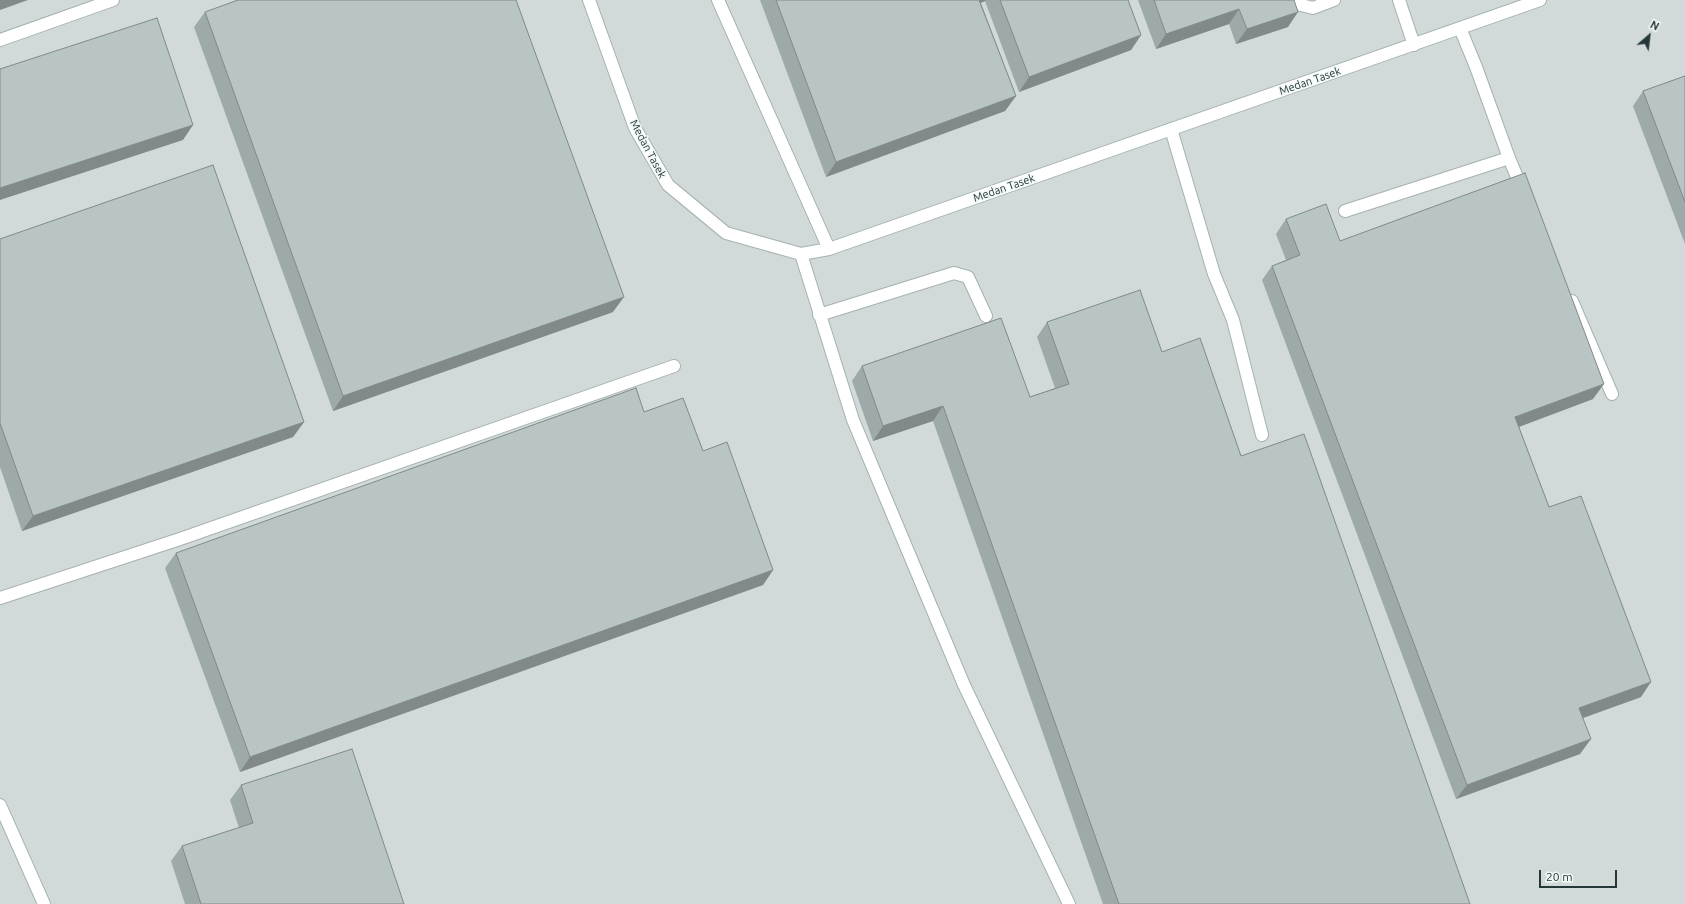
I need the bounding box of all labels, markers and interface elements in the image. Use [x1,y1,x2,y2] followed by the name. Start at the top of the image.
[1629,16,1669,56] north arrow
[1648,18,1661,33] text: N
[1277,64,1343,98] street label: Medan Tasek
[627,118,669,180] street label: Medan Tasek
[971,171,1037,205] street label: Medan Tasek
[1541,862,1619,888] scale bar
[1546,870,1573,883] text: 20 m

